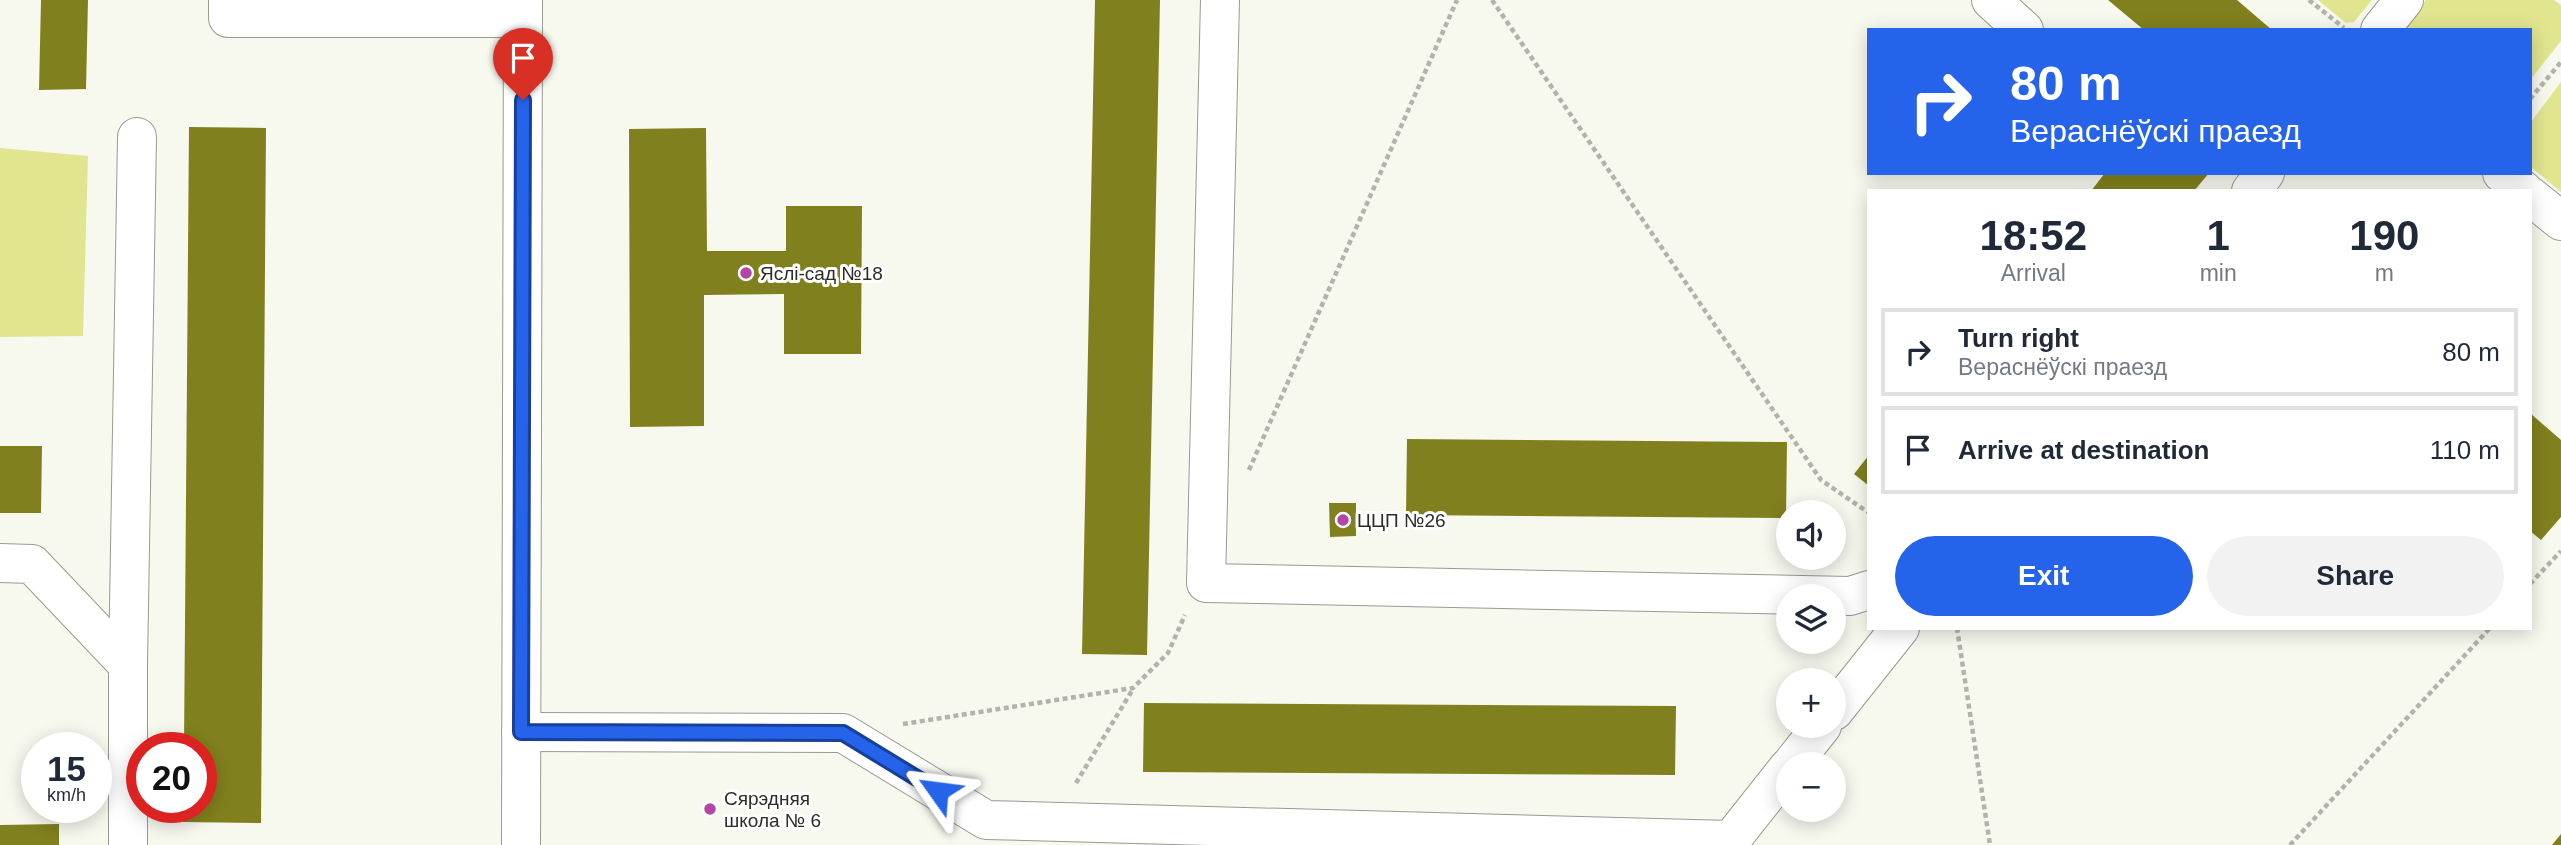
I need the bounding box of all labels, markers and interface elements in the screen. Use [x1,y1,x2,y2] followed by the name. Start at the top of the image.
[493,28,553,100] pin
[504,39,542,77] icon: arrive
[1895,56,1986,147] icon: right
[2010,56,2122,110] text: 80 m
[2010,113,2301,149] text: Вераснёўскі праезд
[1980,212,2087,259] text: 18:52
[2206,212,2230,259] text: 1
[2349,212,2419,259] text: 190
[2001,260,2066,286] text: Arrival
[2200,260,2237,286] text: min
[2375,260,2394,286] text: m
[760,263,883,284] place label: Яслі-сад №18
[738,265,754,281] marker: Яслі-сад №18
[1958,323,2079,353] text: Turn right
[1899,333,1937,371] icon: right
[2442,337,2500,367] text: 80 m
[1958,354,2167,380] text: Вераснёўскі праезд
[1899,431,1937,469] icon: arrive
[1958,435,2209,465] text: Arrive at destination
[2430,435,2500,465] text: 110 m
[1776,500,1846,822] map controls
[1776,500,1846,570] button: sound
[1357,510,1446,531] place label: ЦЦП №26
[1335,512,1351,528] marker: ЦЦП №26
[1895,536,2193,616] button: Exit
[2207,536,2504,616] button: Share
[1776,584,1846,654] button: layers
[1776,668,1846,738] button: +
[126,732,217,823] speed limit sign: 20
[47,749,86,788] text: 15
[1776,752,1846,822] button: −
[901,754,975,828] position arrow
[47,785,86,805] text: km/h
[724,788,821,831] place label: Сярэдняя школа № 6
[702,801,718,817] marker: Сярэдняя школа № 6

